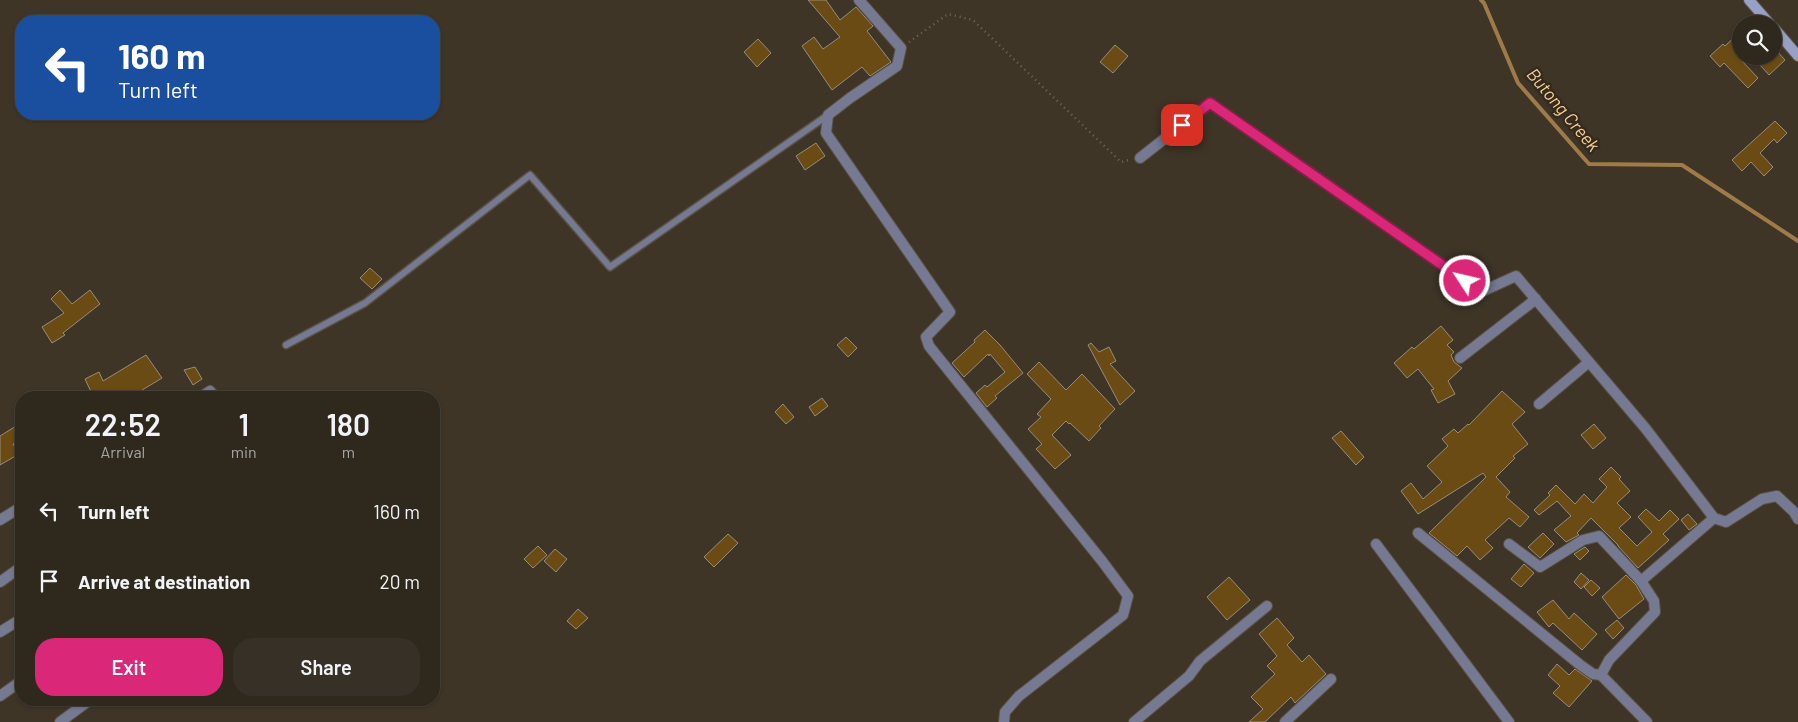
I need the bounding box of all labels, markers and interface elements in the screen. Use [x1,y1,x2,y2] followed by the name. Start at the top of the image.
[1732,15,1782,65] map controls
[1732,15,1782,65] button: search
[118,34,205,76] text: 160 m
[35,35,100,100] icon: left
[1523,63,1605,156] water label: Butong Creek
[118,76,198,102] text: Turn left
[1161,104,1203,146] pin
[1168,111,1196,139] icon: arrive
[1438,254,1490,306] position arrow
[85,406,161,442] text: 22:52
[238,406,249,442] text: 1
[327,406,370,442] text: 180
[101,442,145,461] text: Arrival
[231,442,257,461] text: min
[342,442,355,461] text: m
[35,497,63,525] icon: left
[78,500,149,523] text: Turn left
[373,500,420,523] text: 160 m
[35,567,63,595] icon: arrive
[78,570,250,593] text: Arrive at destination
[380,570,420,593] text: 20 m
[35,638,223,696] button: Exit
[233,638,420,696] button: Share

